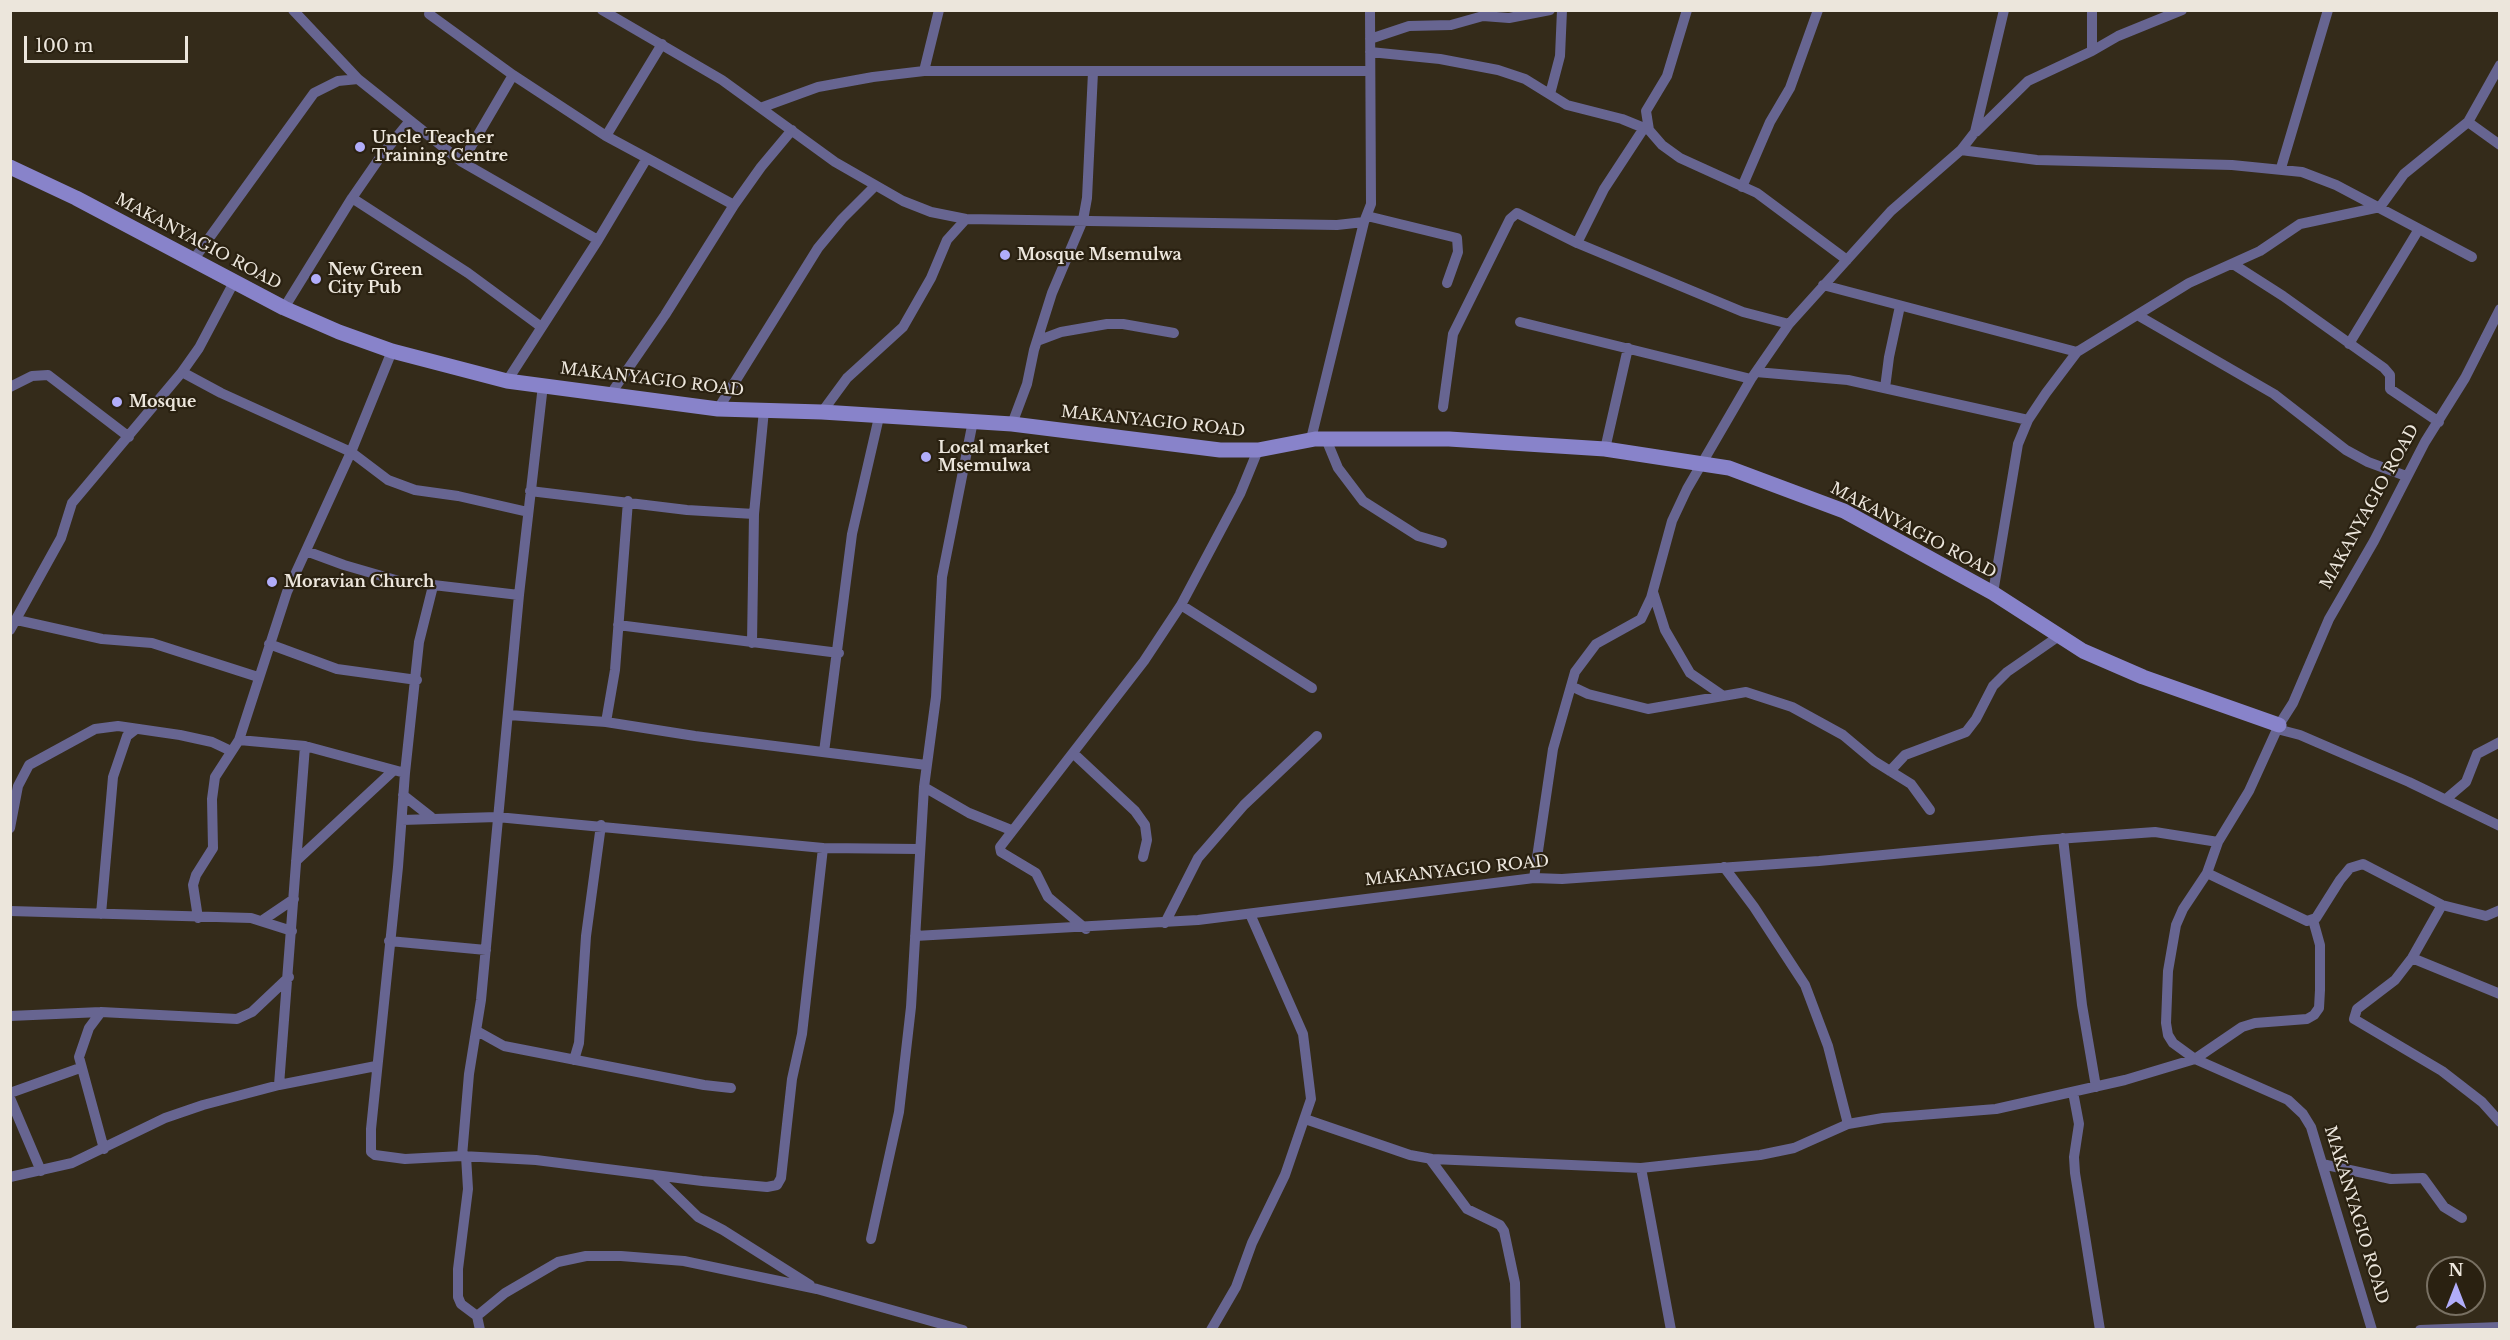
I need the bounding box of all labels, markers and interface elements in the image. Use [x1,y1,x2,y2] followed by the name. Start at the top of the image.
[27,24,190,62] scale bar
[35,35,93,57] text: 100 m
[372,128,508,166] place label: Uncle Teacher Training Centre
[353,140,367,154] marker: Uncle Teacher Training Centre
[112,190,284,294] street label: MAKANYAGIO ROAD
[1017,245,1182,265] place label: Mosque Msemulwa
[998,248,1012,262] marker: Mosque Msemulwa
[328,260,423,298] place label: New Green City Pub
[309,272,323,286] marker: New Green City Pub
[559,359,745,401] street label: MAKANYAGIO ROAD
[129,392,196,412] place label: Mosque
[110,395,124,409] marker: Mosque
[1060,403,1246,441] street label: MAKANYAGIO ROAD
[2317,421,2423,593] street label: MAKANYAGIO ROAD
[938,438,1049,476] place label: Local market Msemulwa
[919,450,933,464] marker: Local market Msemulwa
[1827,479,1999,583] street label: MAKANYAGIO ROAD
[284,572,434,592] place label: Moravian Church
[265,575,279,589] marker: Moravian Church
[1364,852,1550,890] street label: MAKANYAGIO ROAD
[2320,1124,2392,1306] street label: MAKANYAGIO ROAD
[2426,1256,2486,1316] north arrow
[2448,1260,2464,1280] text: N

